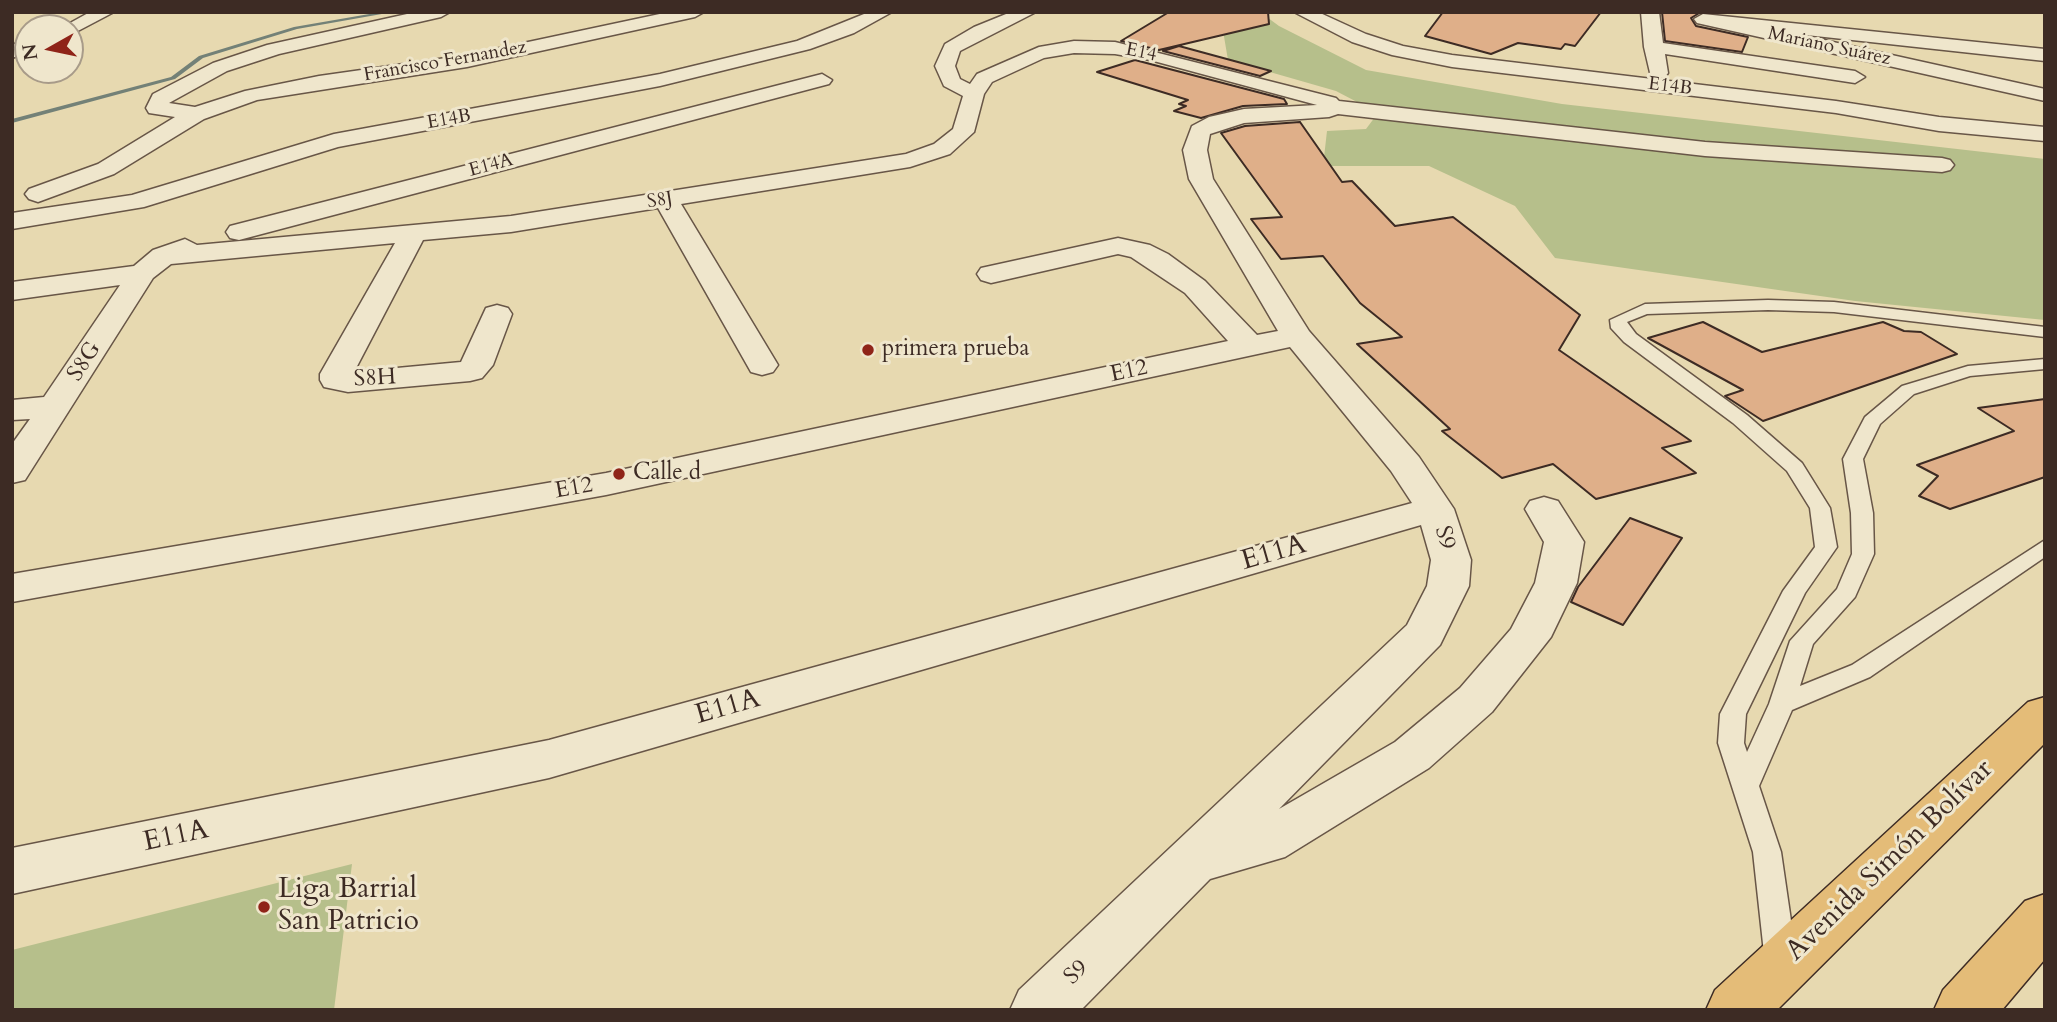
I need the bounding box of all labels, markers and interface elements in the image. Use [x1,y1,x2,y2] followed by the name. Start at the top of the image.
[14,14,84,84] north arrow
[1766,23,1892,71] street label: Mariano Suárez
[362,36,528,88] street label: Francisco Fernandez
[1124,39,1158,67] street label: E14
[16,42,44,62] text: N
[1647,73,1693,101] street label: E14B
[425,105,473,135] street label: E14B
[466,149,516,183] street label: E14A
[646,188,674,214] street label: S8J
[882,336,1029,364] place label: primera prueba
[62,337,108,387] street label: S8G
[860,342,876,358] marker: primera prueba
[1108,355,1150,389] street label: E12
[353,364,397,394] street label: S8H
[633,460,701,488] place label: Calle d
[611,466,627,482] marker: Calle d
[553,472,595,506] street label: E12
[1427,523,1461,553] street label: S9
[1238,529,1310,579] street label: E11A
[692,683,764,733] street label: E11A
[1779,753,2001,969] street label: Avenida Simón Bolívar
[140,814,212,860] street label: E11A
[278,874,419,940] place label: Liga Barrial San Patricio
[256,899,272,915] marker: Liga Barrial San Patricio
[1059,955,1095,991] street label: S9

